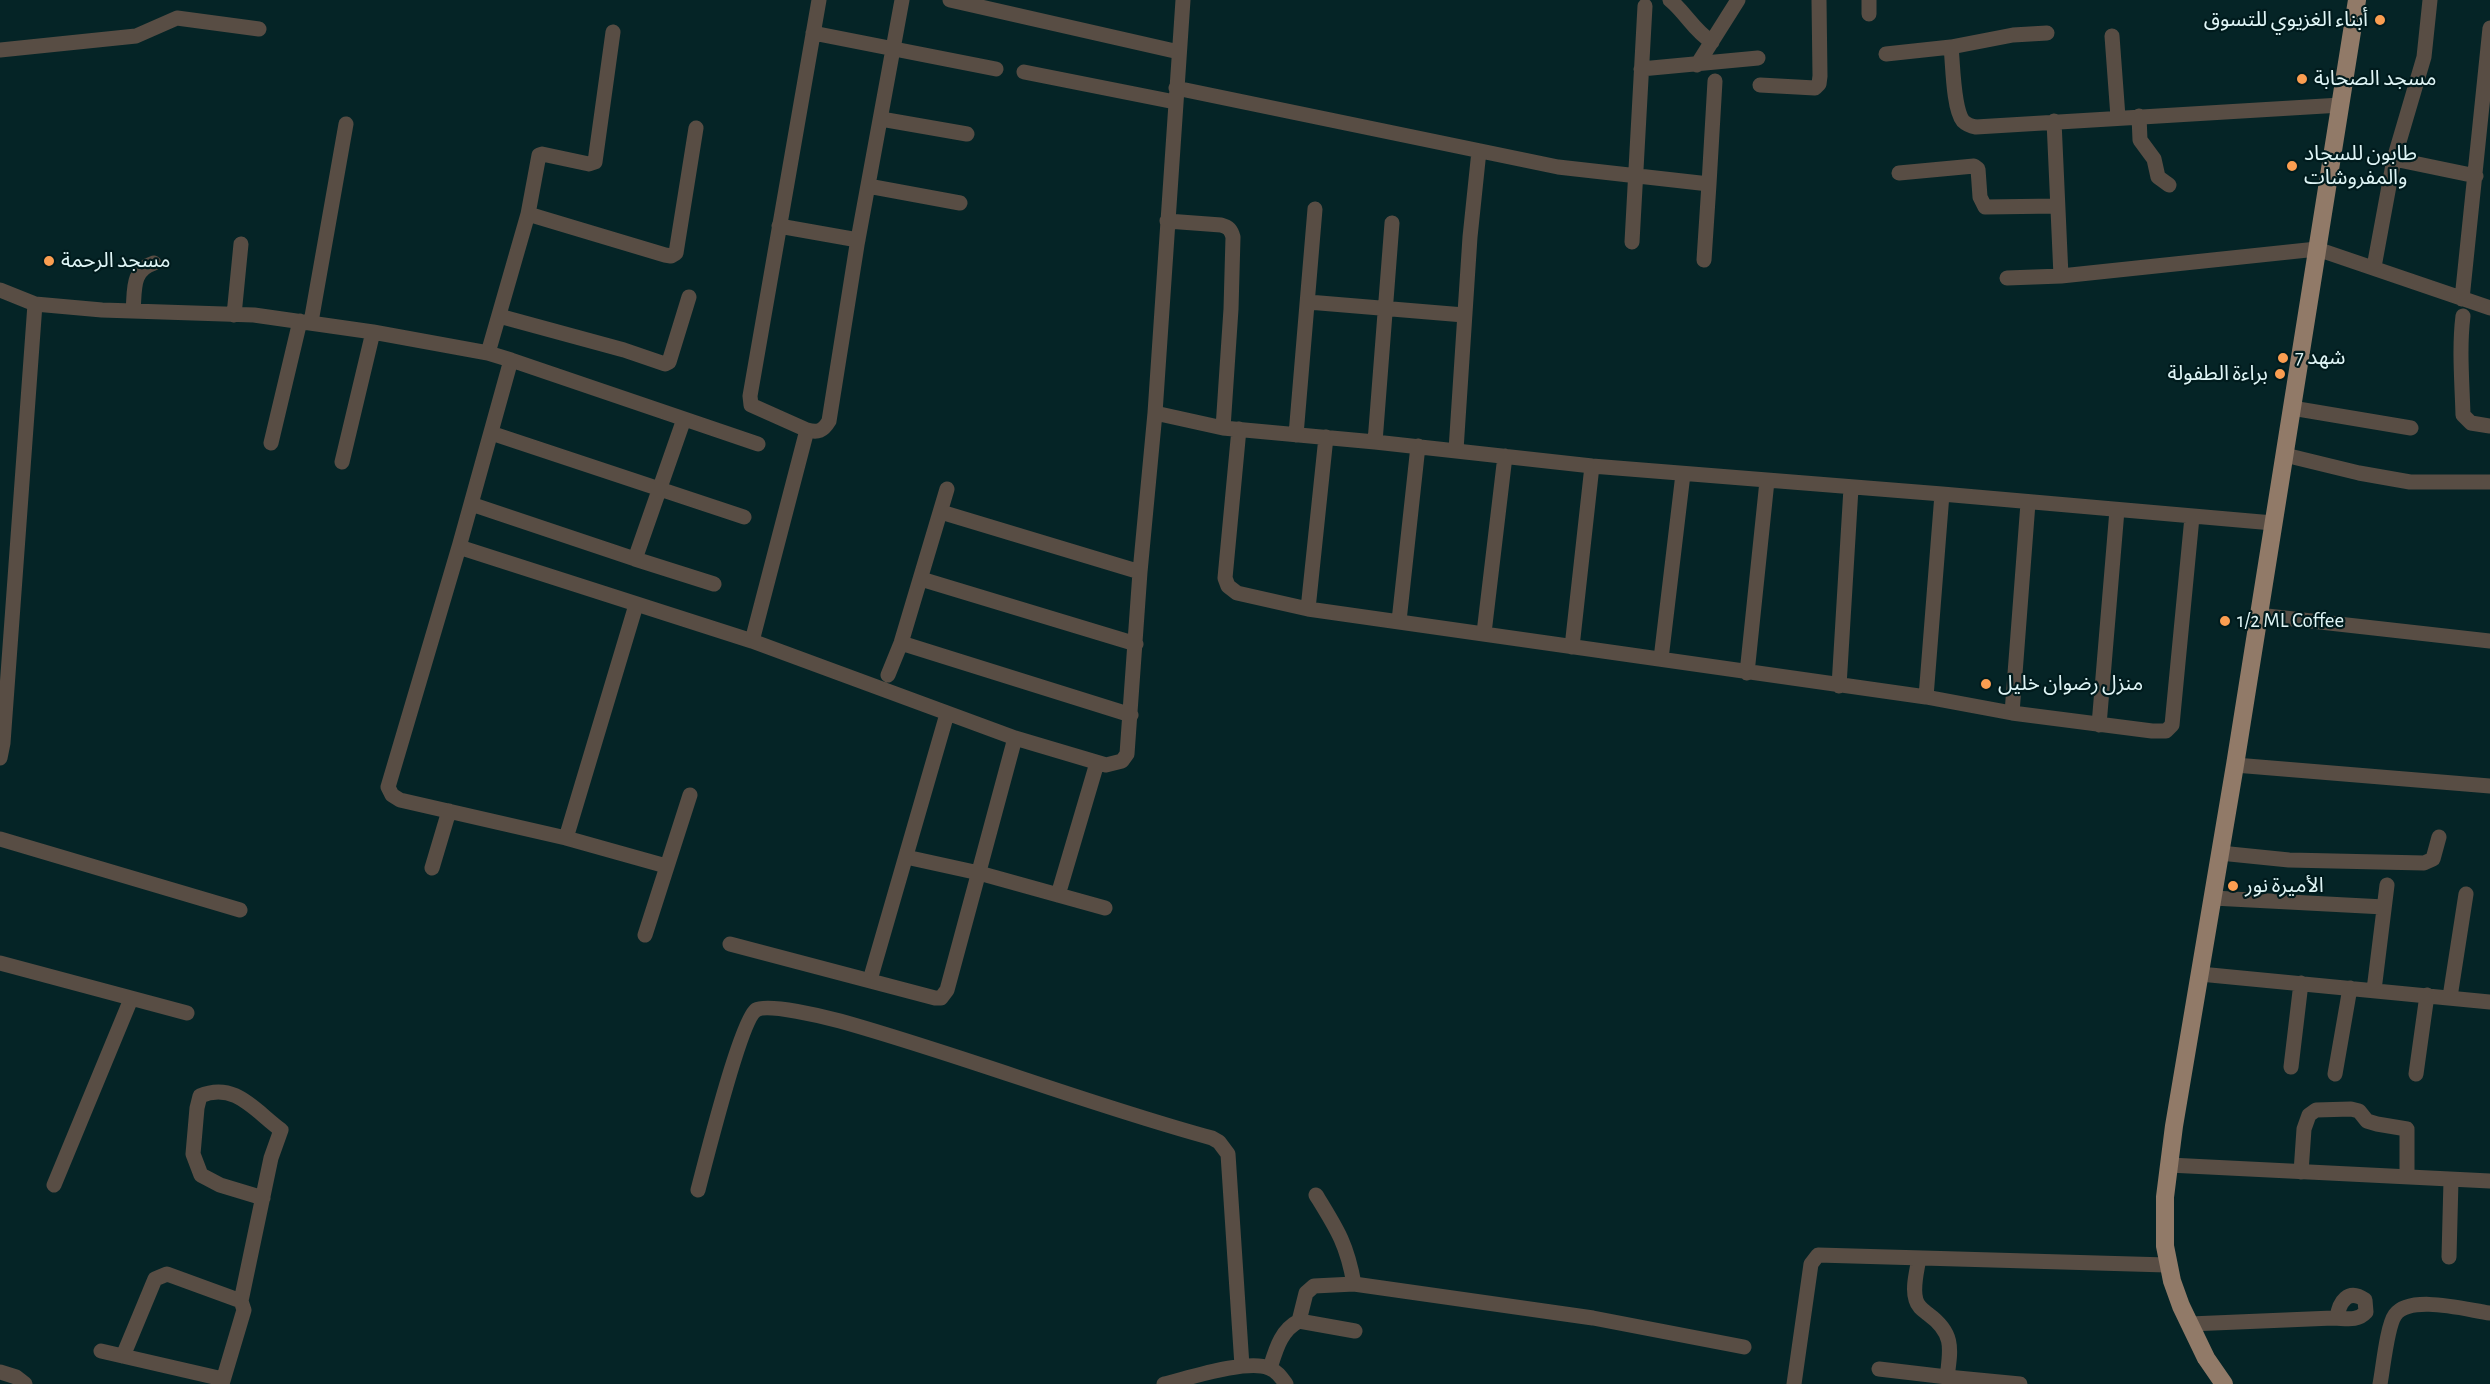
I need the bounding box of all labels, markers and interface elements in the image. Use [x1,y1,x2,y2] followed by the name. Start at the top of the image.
[2204,7,2368,33] place label: أبناء الغزيوي للتسوق
[2373,13,2387,27] marker: أبناء الغزيوي للتسوق
[2314,66,2437,92] place label: مسجد الصحابة
[2295,72,2309,86] marker: مسجد الصحابة
[2304,141,2417,191] place label: طابون للسجاد والمفروشات
[2285,159,2299,173] marker: طابون للسجاد والمفروشات
[61,248,171,274] place label: مسجد الرحمة
[42,254,56,268] marker: مسجد الرحمة
[2295,345,2346,371] place label: شهد 7
[2276,351,2290,365] marker: شهد 7
[2168,361,2268,387] place label: براءة الطفولة
[2273,367,2287,381] marker: براءة الطفولة
[2237,608,2344,634] place label: 1/2 ML Coffee
[2218,614,2232,628] marker: 1/2 ML Coffee
[1998,671,2143,697] place label: منزل رضوان خليل
[1979,677,1993,691] marker: منزل رضوان خليل
[2245,873,2324,899] place label: الأميرة نور
[2226,879,2240,893] marker: الأميرة نور

